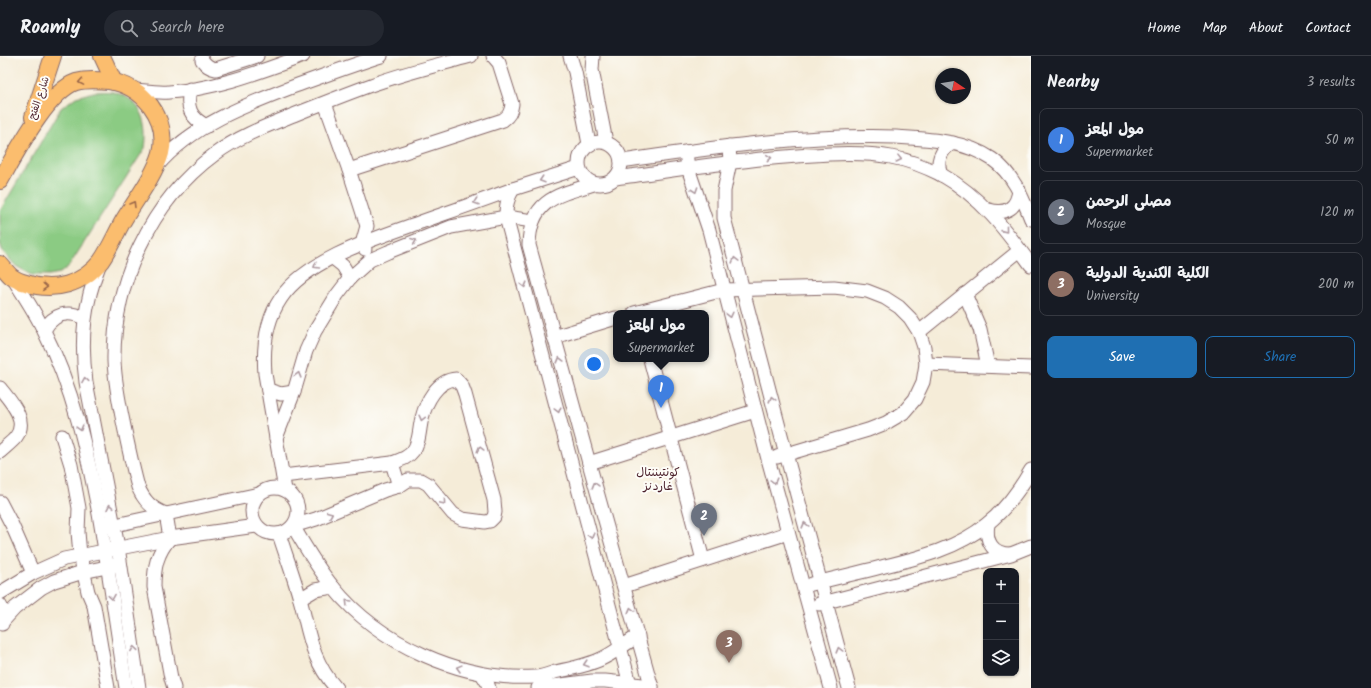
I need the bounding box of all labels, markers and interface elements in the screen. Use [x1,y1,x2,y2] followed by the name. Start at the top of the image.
[104,10,384,46] search box
[20,13,80,43] text: Roamly
[150,16,224,40] text: Search here
[118,17,140,39] icon: search
[1147,17,1181,39] text: Home
[1203,17,1227,39] text: Map
[1249,17,1283,39] text: About
[1305,17,1351,39] text: Contact
[935,68,971,104] north arrow
[1047,69,1099,96] text: Nearby
[1307,72,1355,93] text: 3 results
[24,74,54,122] street label: شارع الفتح
[78,77,85,86] one-way arrow
[1086,118,1144,142] text: مول المعز
[1059,130,1063,151] text: 1
[1325,130,1354,151] text: 50 m
[1086,142,1153,163] text: Supermarket
[766,153,772,162] one-way arrow
[895,154,902,163] one-way arrow
[539,175,546,184] one-way arrow
[691,186,699,193] one-way arrow
[1086,190,1172,214] text: مصلى الرحمن
[472,198,479,206] one-way arrow
[129,201,136,208] one-way arrow
[1057,202,1065,223] text: 2
[1320,202,1354,223] text: 120 m
[1086,214,1126,235] text: Mosque
[1000,225,1007,232] one-way arrow
[410,238,418,246] one-way arrow
[731,257,740,264] one-way arrow
[313,262,320,269] one-way arrow
[1086,262,1209,286] text: الكلية الكندية الدولية
[1057,274,1065,295] text: 3
[1318,274,1354,295] text: 200 m
[519,281,528,288] one-way arrow
[42,283,48,292] one-way arrow
[1086,286,1139,307] text: University
[613,310,709,362] popup
[726,311,734,318] one-way arrow
[627,314,685,338] text: مول المعز
[1047,336,1197,378] button: Save
[1205,336,1355,378] button: Share
[627,338,695,359] text: Supermarket
[584,354,604,374] your location
[556,356,565,363] one-way arrow
[294,372,302,378] one-way arrow
[648,375,674,408] pin: 1
[81,377,90,383] one-way arrow
[768,396,776,402] one-way arrow
[553,407,561,414] one-way arrow
[419,415,427,422] one-way arrow
[76,425,84,432] one-way arrow
[476,445,485,452] one-way arrow
[636,463,680,496] district label: كونتيننتال غاردنز
[769,477,778,484] one-way arrow
[591,482,600,489] one-way arrow
[439,498,446,505] one-way arrow
[691,503,717,536] pin: 2
[106,504,115,511] one-way arrow
[327,510,334,518] one-way arrow
[801,522,810,529] one-way arrow
[586,532,595,539] one-way arrow
[983,568,1019,676] map controls
[983,568,1019,604] button: +
[107,594,116,600] one-way arrow
[345,600,353,607] one-way arrow
[983,604,1019,640] button: −
[627,607,636,614] one-way arrow
[716,630,742,663] pin: 3
[983,640,1019,676] button: layers
[130,646,138,653] one-way arrow
[835,647,844,654] one-way arrow
[583,659,590,668] one-way arrow
[455,664,462,672] one-way arrow

